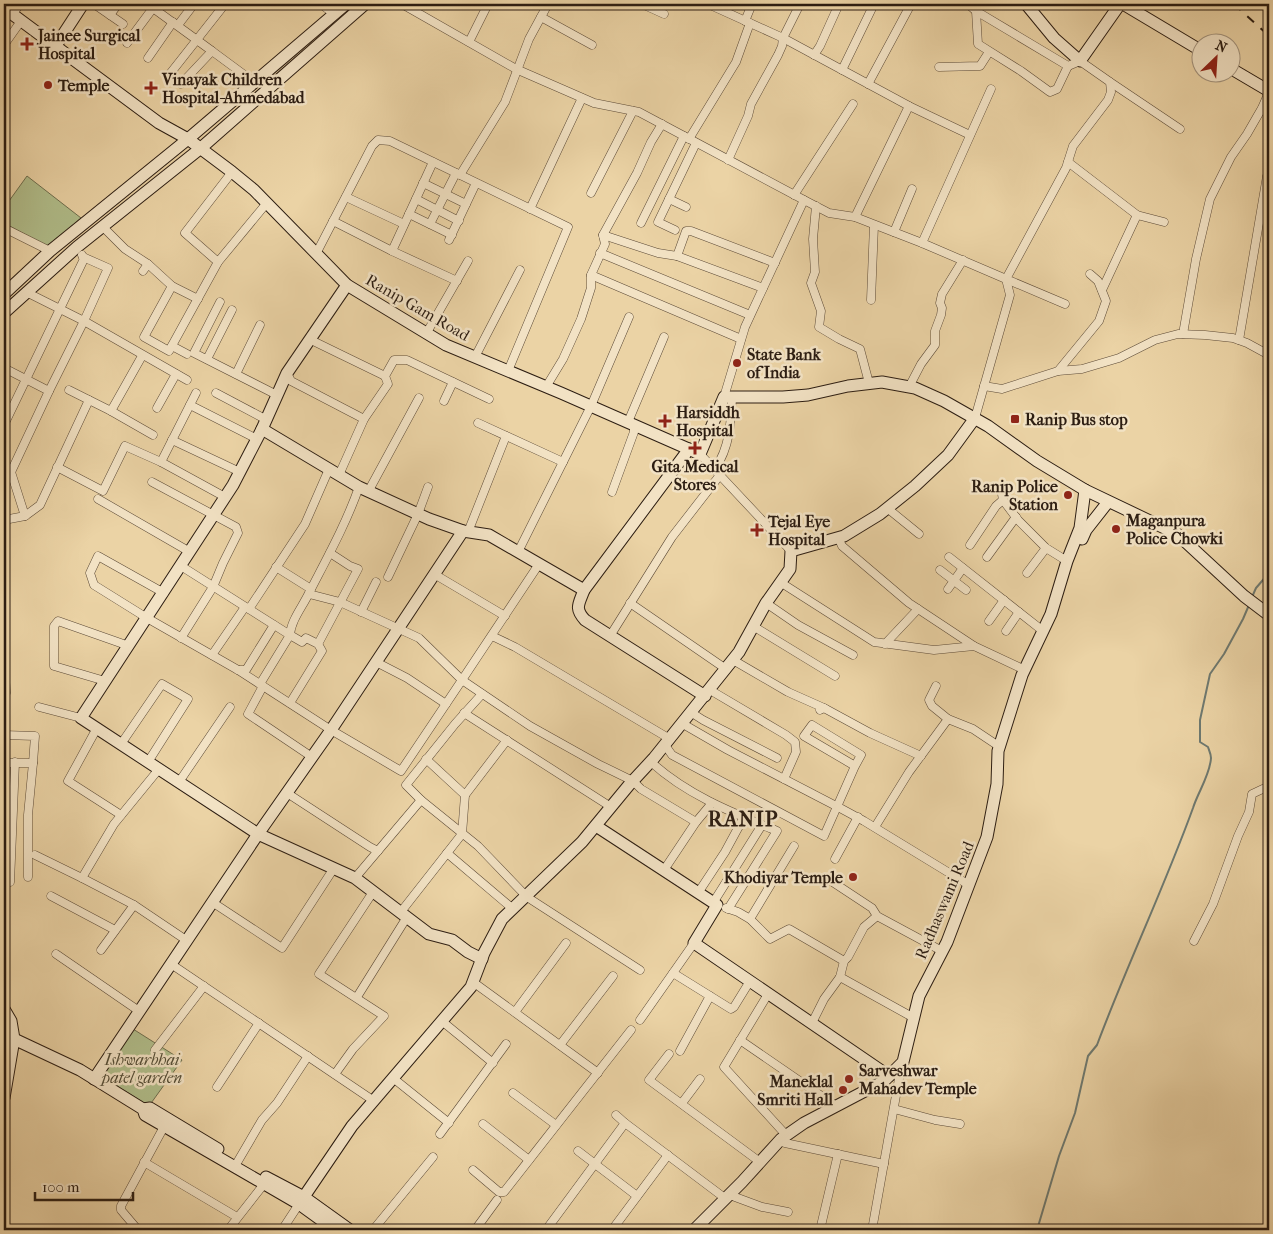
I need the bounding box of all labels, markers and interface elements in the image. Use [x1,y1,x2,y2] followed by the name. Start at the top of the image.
[36,26,141,64] place label: Jainee Surgical Hospital
[1190,32,1240,82] north arrow
[20,37,34,51] marker: Jainee Surgical Hospital
[1213,37,1230,57] text: N
[161,70,306,108] place label: Vinayak Children Hospital-Ahmedabad
[57,76,110,96] place label: Temple
[42,79,54,91] marker: Temple
[144,81,158,95] marker: Vinayak Children Hospital-Ahmedabad
[363,270,473,345] street label: Ranip Gam Road
[747,345,822,382] place label: State Bank of India
[731,357,743,369] marker: State Bank of India
[676,403,741,441] place label: Harsiddh Hospital
[1025,410,1128,430] place label: Ranip Bus stop
[1009,413,1021,425] marker: Ranip Bus stop
[658,414,672,428] marker: Harsiddh Hospital
[689,442,701,454] marker: Gita Medical Stores
[651,457,739,494] place label: Gita Medical Stores
[971,477,1059,514] place label: Ranip Police Station
[1062,489,1074,501] marker: Ranip Police Station
[1125,511,1223,548] place label: Maganpura Police Chowki
[767,512,830,550] place label: Tejal Eye Hospital
[750,523,764,537] marker: Tejal Eye Hospital
[1110,523,1122,535] marker: Maganpura Police Chowki
[708,807,778,831] district label: RANIP
[911,838,978,962] street label: Radhaswami Road
[724,868,843,888] place label: Khodiyar Temple
[847,871,859,883] marker: Khodiyar Temple
[99,1050,182,1087] park label: Ishwarbhai patel garden
[858,1061,977,1099] place label: Sarveshwar Mahadev Temple
[757,1072,834,1109] place label: Maneklal Smriti Hall
[843,1073,855,1085] marker: Sarveshwar Mahadev Temple
[837,1084,849,1096] marker: Maneklal Smriti Hall
[35,1169,132,1201] scale bar
[42,1178,80,1196] text: 100 m

